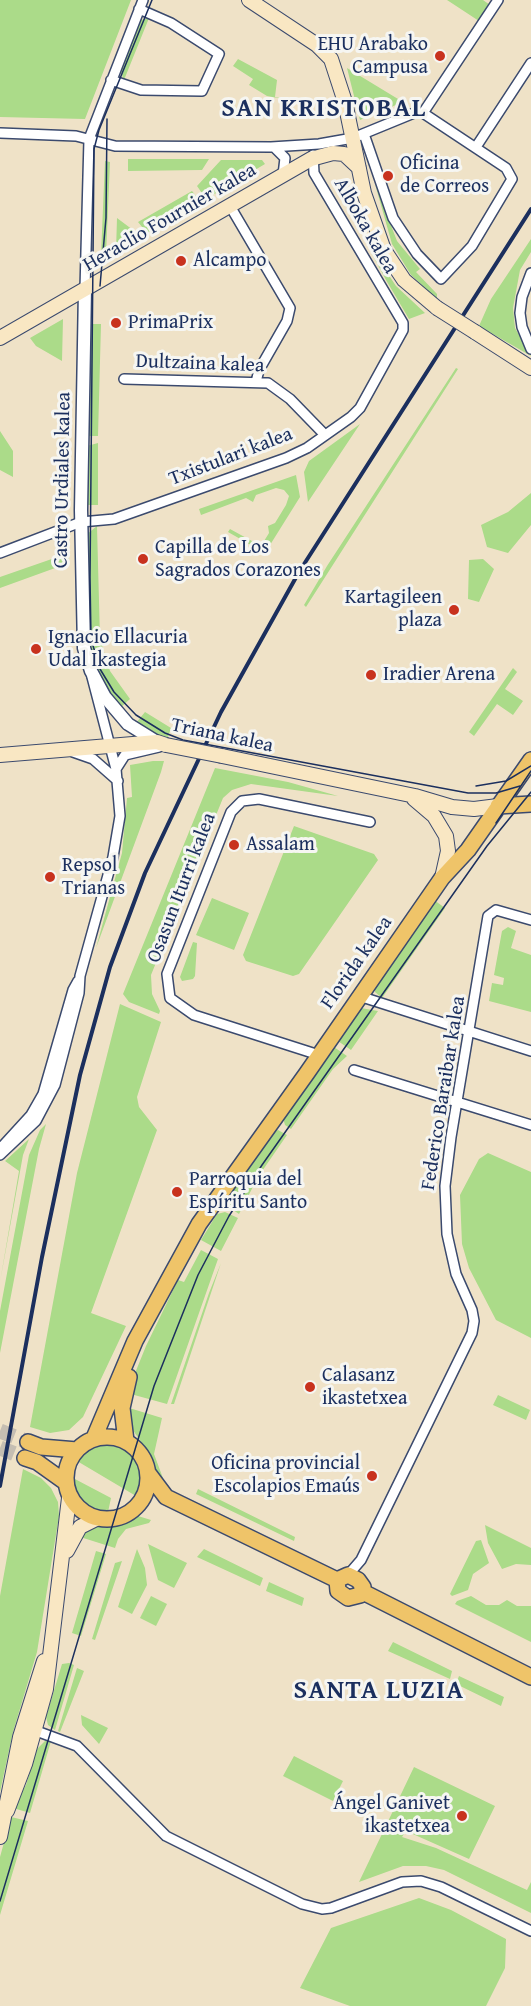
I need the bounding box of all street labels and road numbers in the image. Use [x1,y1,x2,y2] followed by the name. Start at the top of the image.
[79,159,261,277] street label: Heraclio Fournier kalea
[328,174,402,278] street label: Alboka kalea
[135,350,265,378] street label: Dultzaina kalea
[49,392,77,568] street label: Castro Urdiales kalea
[166,422,296,492] street label: Txistulari kalea
[169,713,275,759] street label: Triana kalea
[142,810,222,966] street label: Osasun Iturri kalea
[316,912,398,1014] street label: Florida kalea
[417,994,471,1192] street label: Federico Baraibar kalea

